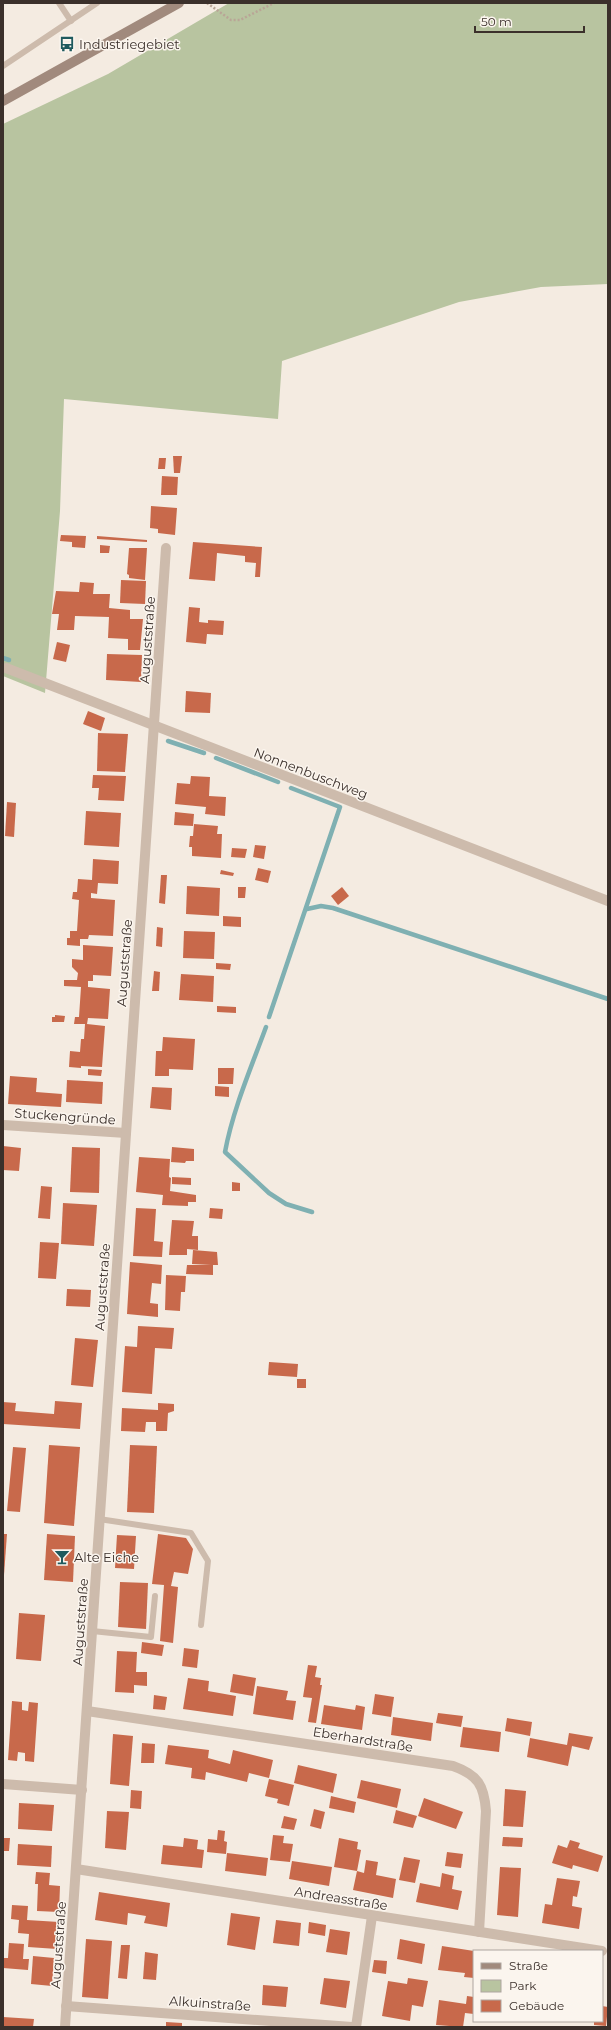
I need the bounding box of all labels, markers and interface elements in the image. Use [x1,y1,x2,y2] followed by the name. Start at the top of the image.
[475,8,584,34] scale bar
[481,14,512,29] text: 50 m
[58,35,76,53] bus stop icon: Industriegebiet
[79,36,180,52] place label: Industriegebiet
[136,596,158,684] street label: Auguststraße
[252,744,370,802] street label: Nonnenbuschweg
[113,919,135,1007] street label: Auguststraße
[14,1104,116,1128] street label: Stuckengründe
[91,1243,113,1331] street label: Auguststraße
[53,1548,71,1566] bar icon: Alte Eiche
[74,1549,139,1565] place label: Alte Eiche
[69,1578,91,1666] street label: Auguststraße
[312,1723,414,1755] street label: Eberhardstraße
[293,1883,389,1913] street label: Andreasstraße
[47,1901,69,1989] street label: Auguststraße
[473,1950,603,2022] legend
[509,1958,548,1973] text: Straße
[509,1978,537,1993] text: Park
[169,1992,252,2014] street label: Alkuinstraße
[509,1998,564,2013] text: Gebäude

